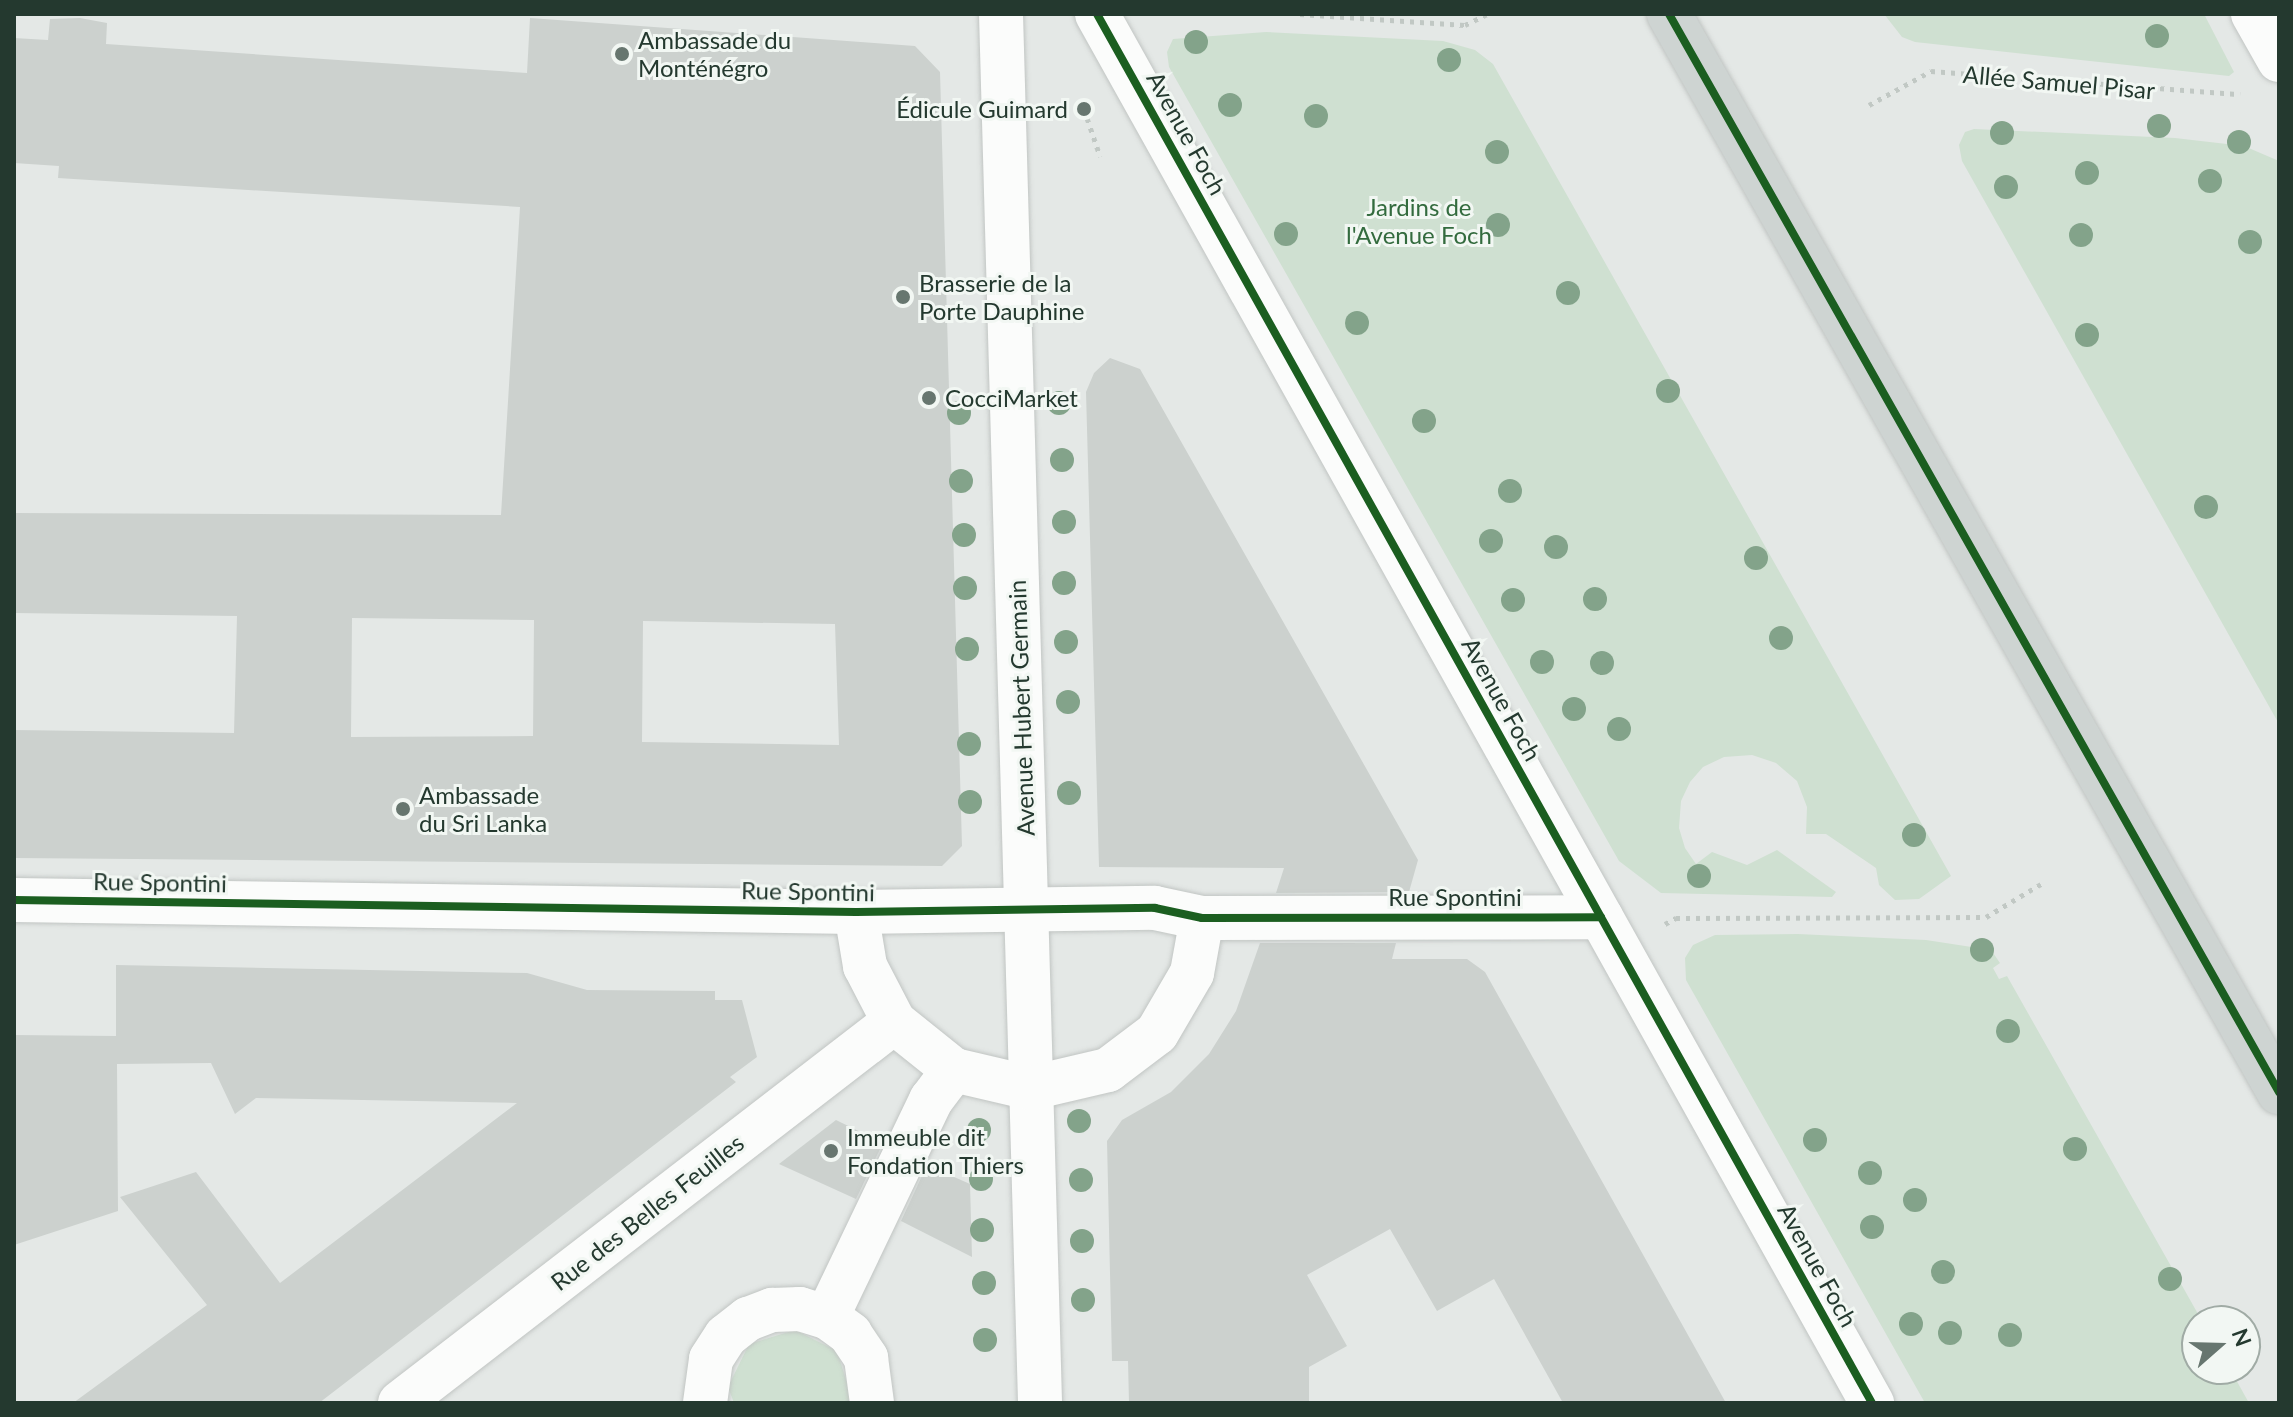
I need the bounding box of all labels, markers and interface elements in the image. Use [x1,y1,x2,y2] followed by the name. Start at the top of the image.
[638,26,791,82] place label: Ambassade du Monténégro
[613,45,631,63] marker: Ambassade du Monténégro
[1962,59,2156,105] street label: Allée Samuel Pisar
[1141,66,1233,200] street label: Avenue Foch
[896,95,1068,123] place label: Édicule Guimard
[1075,100,1093,118] marker: Édicule Guimard
[1346,193,1492,249] park label: Jardins de l'Avenue Foch
[919,269,1084,325] place label: Brasserie de la Porte Dauphine
[894,288,912,306] marker: Brasserie de la Porte Dauphine
[945,384,1078,412] place label: CocciMarket
[920,389,938,407] marker: CocciMarket
[1002,579,1040,837] street label: Avenue Hubert Germain
[1456,632,1548,766] street label: Avenue Foch
[419,781,547,837] place label: Ambassade du Sri Lanka
[394,800,412,818] marker: Ambassade du Sri Lanka
[93,866,227,898] street label: Rue Spontini
[741,875,875,907] street label: Rue Spontini
[1388,883,1522,911] street label: Rue Spontini
[847,1123,1025,1179] place label: Immeuble dit Fondation Thiers
[545,1128,749,1296] street label: Rue des Belles Feuilles
[822,1142,840,1160] marker: Immeuble dit Fondation Thiers
[1772,1198,1864,1332] street label: Avenue Foch
[2181,1305,2261,1385] north arrow
[2227,1325,2258,1350] text: N

